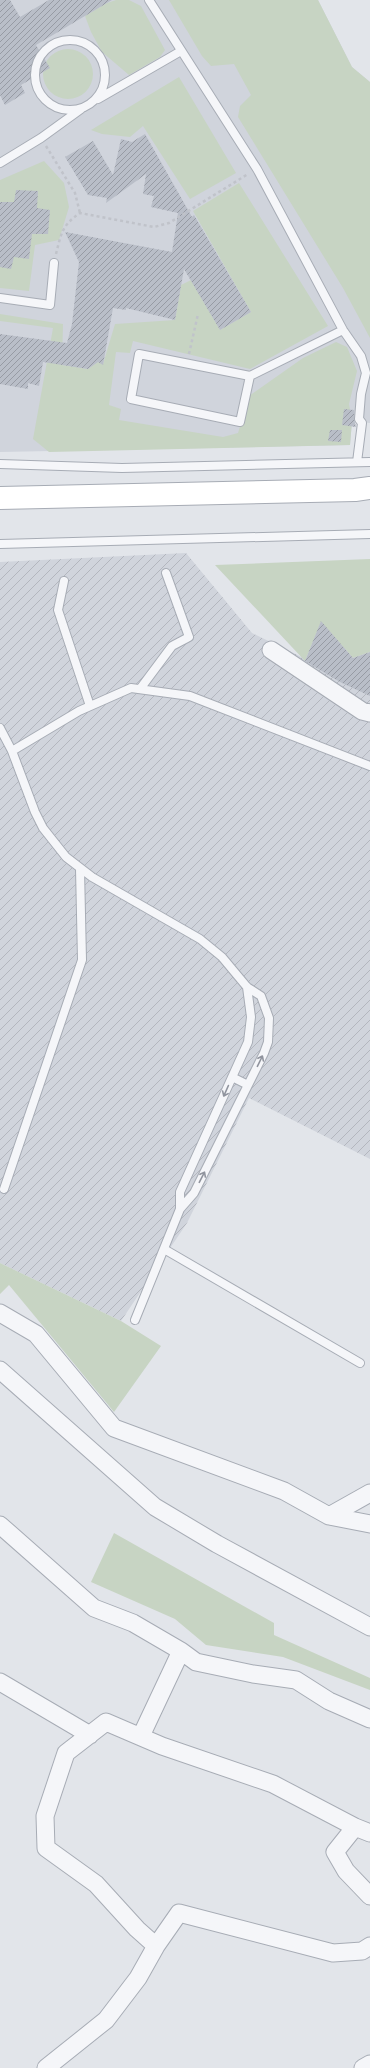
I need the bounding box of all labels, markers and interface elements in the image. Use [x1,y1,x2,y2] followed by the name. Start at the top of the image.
[257,1055,264,1067] one-way arrow
[221,1084,229,1096] one-way arrow
[199,1171,206,1183] one-way arrow

